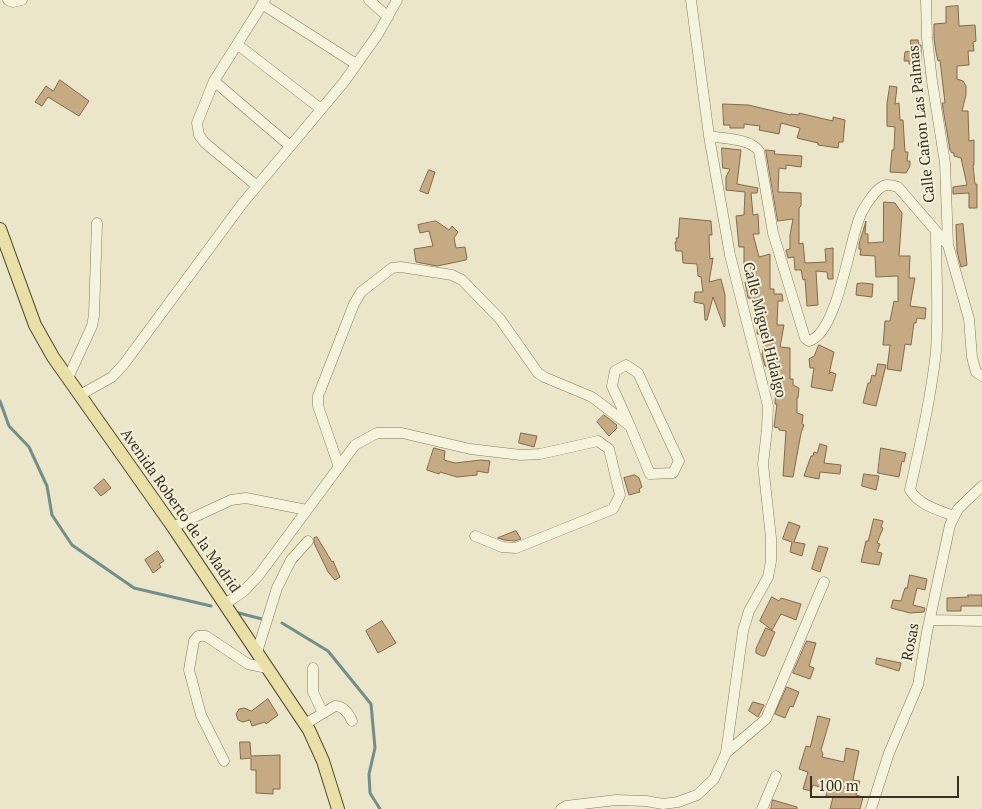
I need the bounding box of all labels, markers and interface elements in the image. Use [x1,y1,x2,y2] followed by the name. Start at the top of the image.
[905,44,939,204] street label: Calle Cañon Las Palmas
[738,260,790,400] street label: Calle Miguel Hidalgo
[116,425,244,597] street label: Avenida Roberto de la Madrid
[899,622,923,662] street label: Rosas
[812,766,961,798] scale bar
[818,775,859,795] text: 100 m

